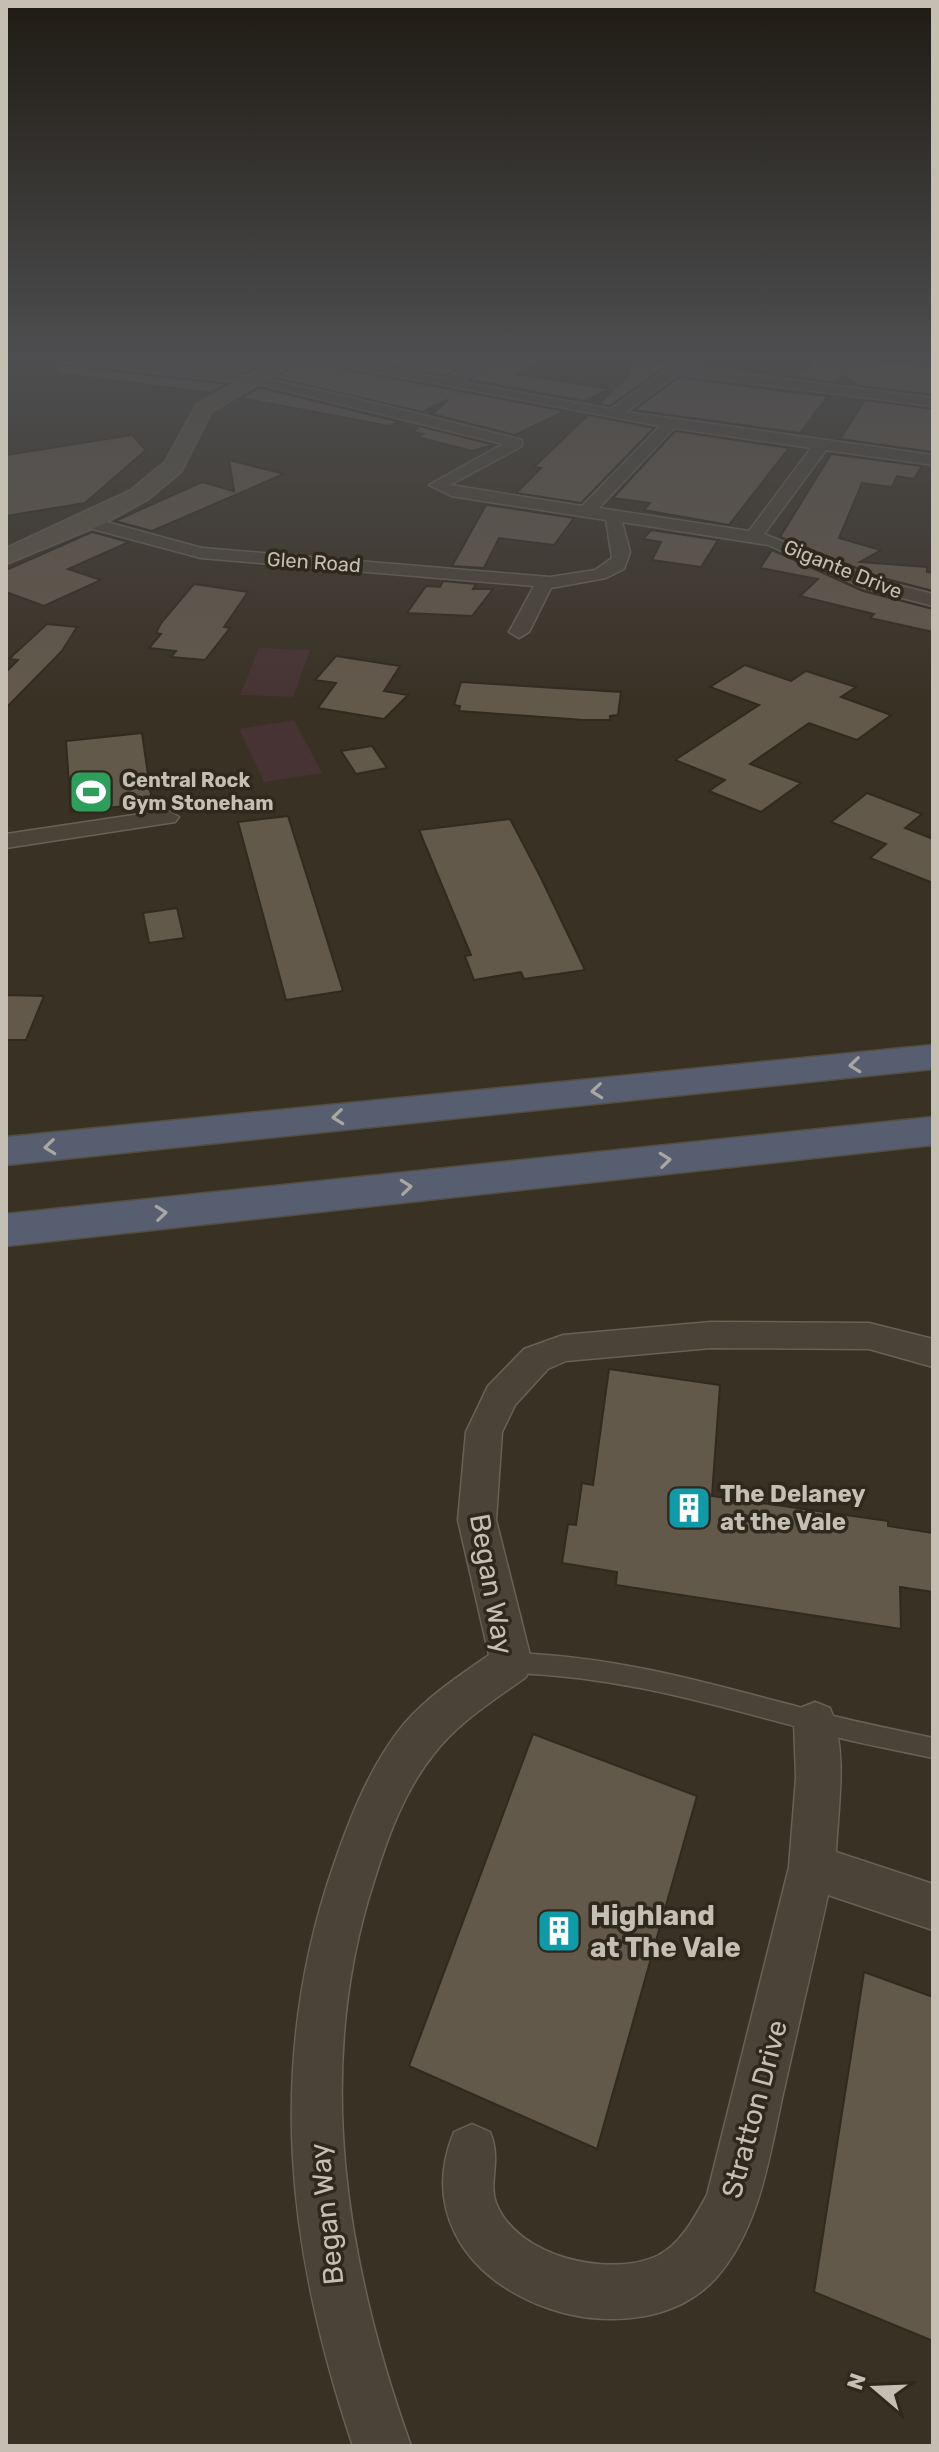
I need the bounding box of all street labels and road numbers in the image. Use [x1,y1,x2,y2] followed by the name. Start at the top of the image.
[780,534,906,604] street label: Gigante Drive
[266,547,362,577] street label: Glen Road
[463,1511,520,1657] street label: Began Way
[715,2016,794,2202] street label: Stratton Drive
[303,2141,350,2286] street label: Began Way

